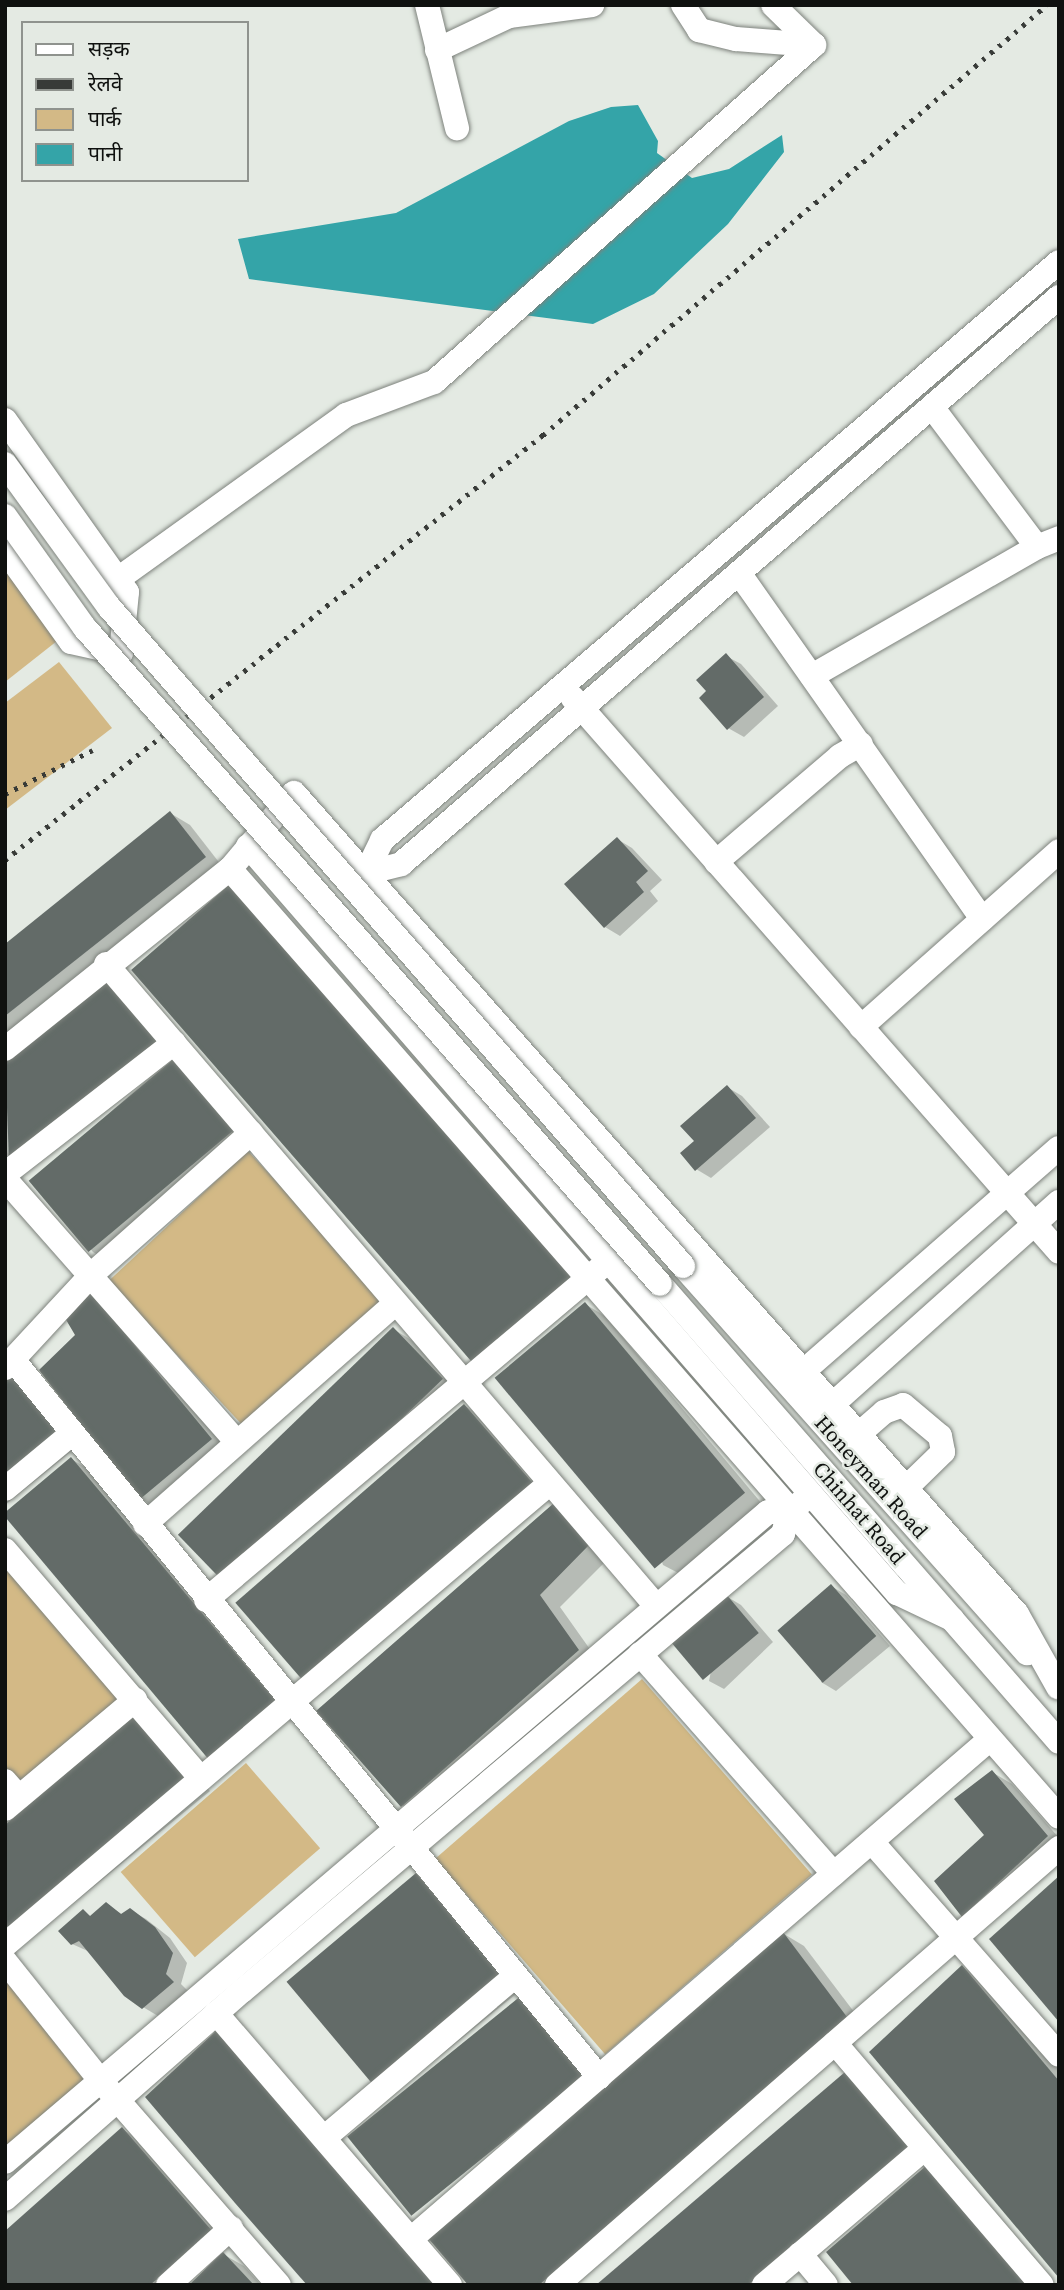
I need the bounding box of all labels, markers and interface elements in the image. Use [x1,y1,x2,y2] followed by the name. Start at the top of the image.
[21,21,248,182] legend
[88,34,130,63] text: सड़क
[88,69,123,98] text: रेलवे
[88,104,122,133] text: पार्क
[88,139,122,168] text: पानी
[809,1410,933,1544] street label: Honeyman Road
[808,1457,910,1569] street label: Chinhat Road

